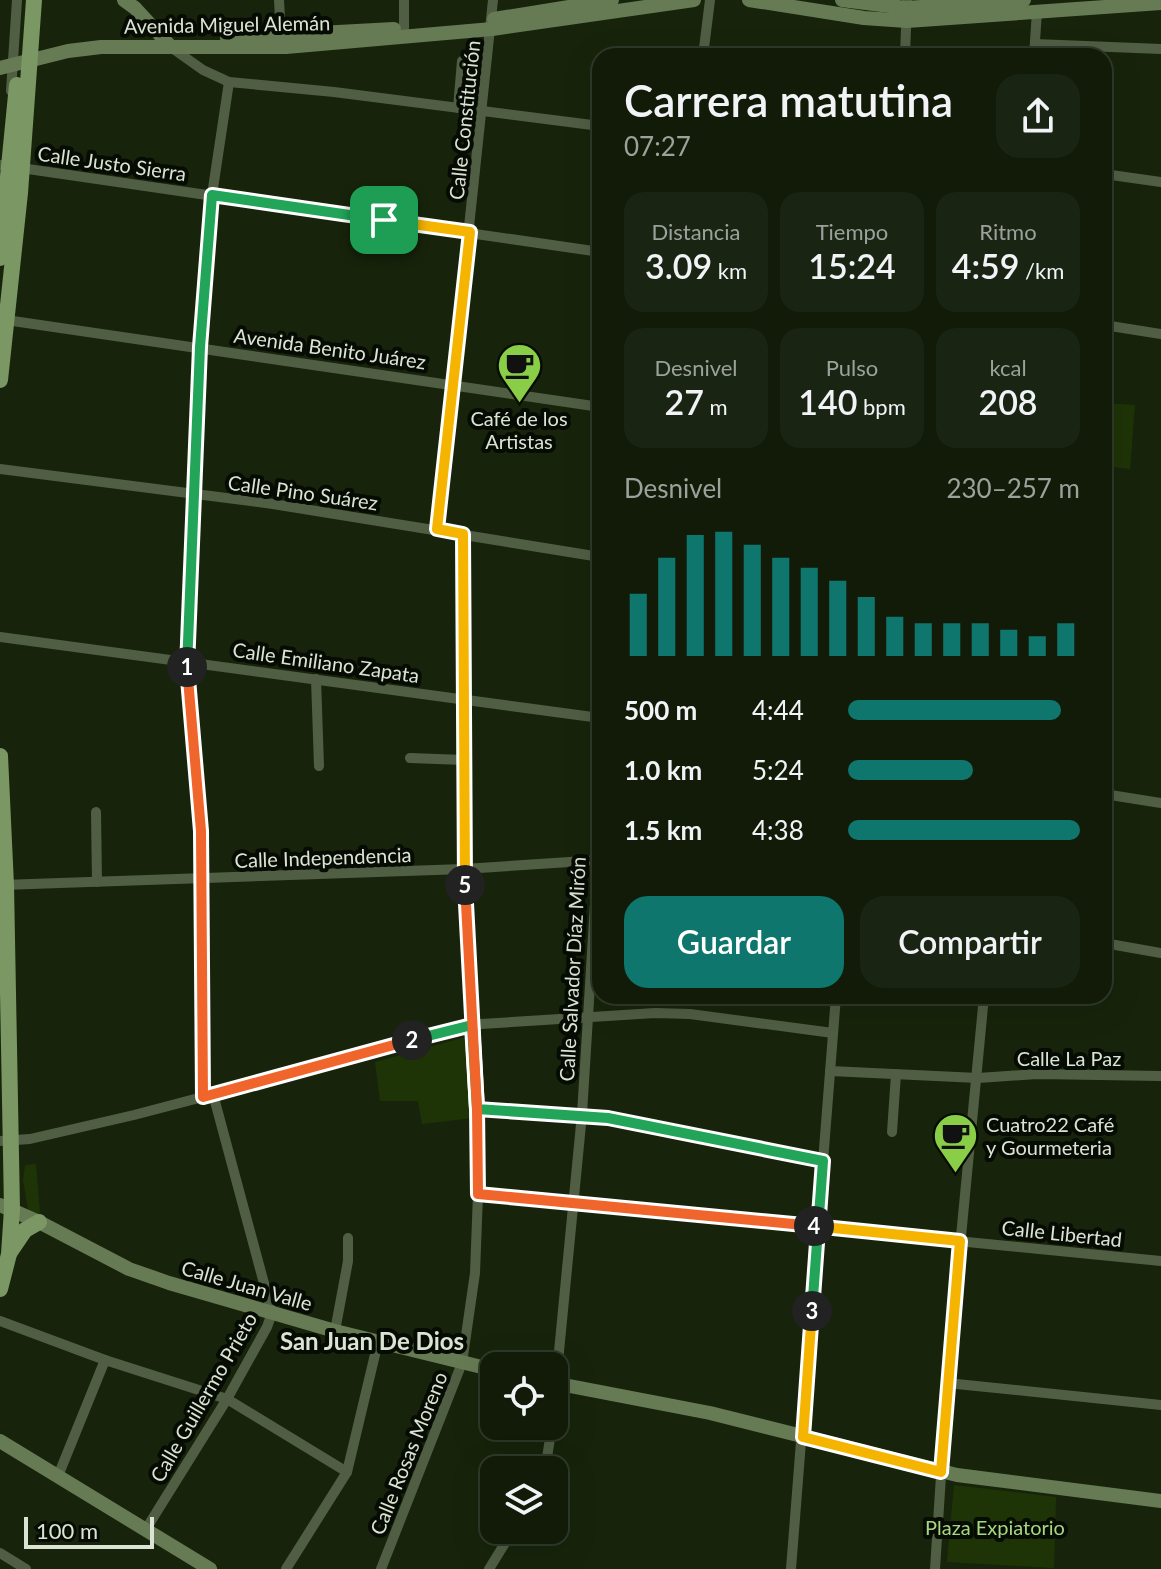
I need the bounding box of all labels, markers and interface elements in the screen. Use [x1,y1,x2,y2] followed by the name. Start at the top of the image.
[124,10,330,38] street label: Avenida Miguel Alemán
[444,39,484,201] street label: Calle Constitución
[624,74,953,126] text: Carrera matutina
[996,74,1080,158] button: share
[624,130,691,162] text: 07:27
[36,141,188,185] street label: Calle Justo Sierra
[350,186,418,254] pin
[362,198,406,242] icon: arrive
[651,218,741,245] text: Distancia
[816,218,888,245] text: Tiempo
[979,218,1037,245] text: Ritmo
[645,245,712,286] text: 3.09
[808,245,896,286] text: 15:24
[952,245,1019,286] text: 4:59
[712,257,747,284] text: km
[1019,257,1064,284] text: /km
[232,323,428,373] street label: Avenida Benito Juárez
[495,342,543,405] cafe icon: Café de los Artistas
[654,354,738,381] text: Desnivel
[826,354,878,381] text: Pulso
[989,354,1027,381] text: kcal
[664,381,704,422] text: 27
[798,381,857,422] text: 140
[978,381,1038,422] text: 208
[704,393,728,420] text: m
[857,393,906,420] text: bpm
[470,406,568,453] place label: Café de los Artistas
[227,470,379,514] street label: Calle Pino Suárez
[624,472,722,504] text: Desnivel
[946,472,1080,504] text: 230–257 m
[231,637,421,687] street label: Calle Emiliano Zapata
[167,647,207,687] pin: 1
[181,653,193,680] text: 1
[624,694,697,726] text: 500 m
[752,694,804,726] text: 4:44
[624,754,702,786] text: 1.0 km
[752,754,804,786] text: 5:24
[624,814,702,846] text: 1.5 km
[752,814,804,846] text: 4:38
[234,842,412,872] street label: Calle Independencia
[554,856,590,1082] street label: Calle Salvador Díaz Mirón
[445,865,485,905] pin: 5
[459,871,471,898] text: 5
[624,896,844,988] button: Guardar
[860,896,1080,988] button: Compartir
[392,1020,432,1060] pin: 2
[406,1026,418,1053] text: 2
[1017,1046,1121,1070] street label: Calle La Paz
[931,1111,979,1174] cafe icon: Cuatro22 Café y Gourmeteria
[986,1112,1114,1159] place label: Cuatro22 Café y Gourmeteria
[794,1206,834,1246] pin: 4
[808,1212,820,1239] text: 4
[1001,1215,1123,1251] street label: Calle Libertad
[179,1255,315,1315] street label: Calle Juan Valle
[792,1291,832,1331] pin: 3
[806,1297,818,1324] text: 3
[145,1308,261,1486] street label: Calle Guillermo Prieto
[280,1326,464,1355] district label: San Juan De Dios
[480,1352,568,1544] map controls
[480,1352,568,1440] button: locate
[364,1368,452,1538] street label: Calle Rosas Moreno
[480,1456,568,1544] button: layers
[24,1513,154,1549] scale bar
[925,1515,1065,1539] park label: Plaza Expiatorio
[36,1517,98,1544] text: 100 m

